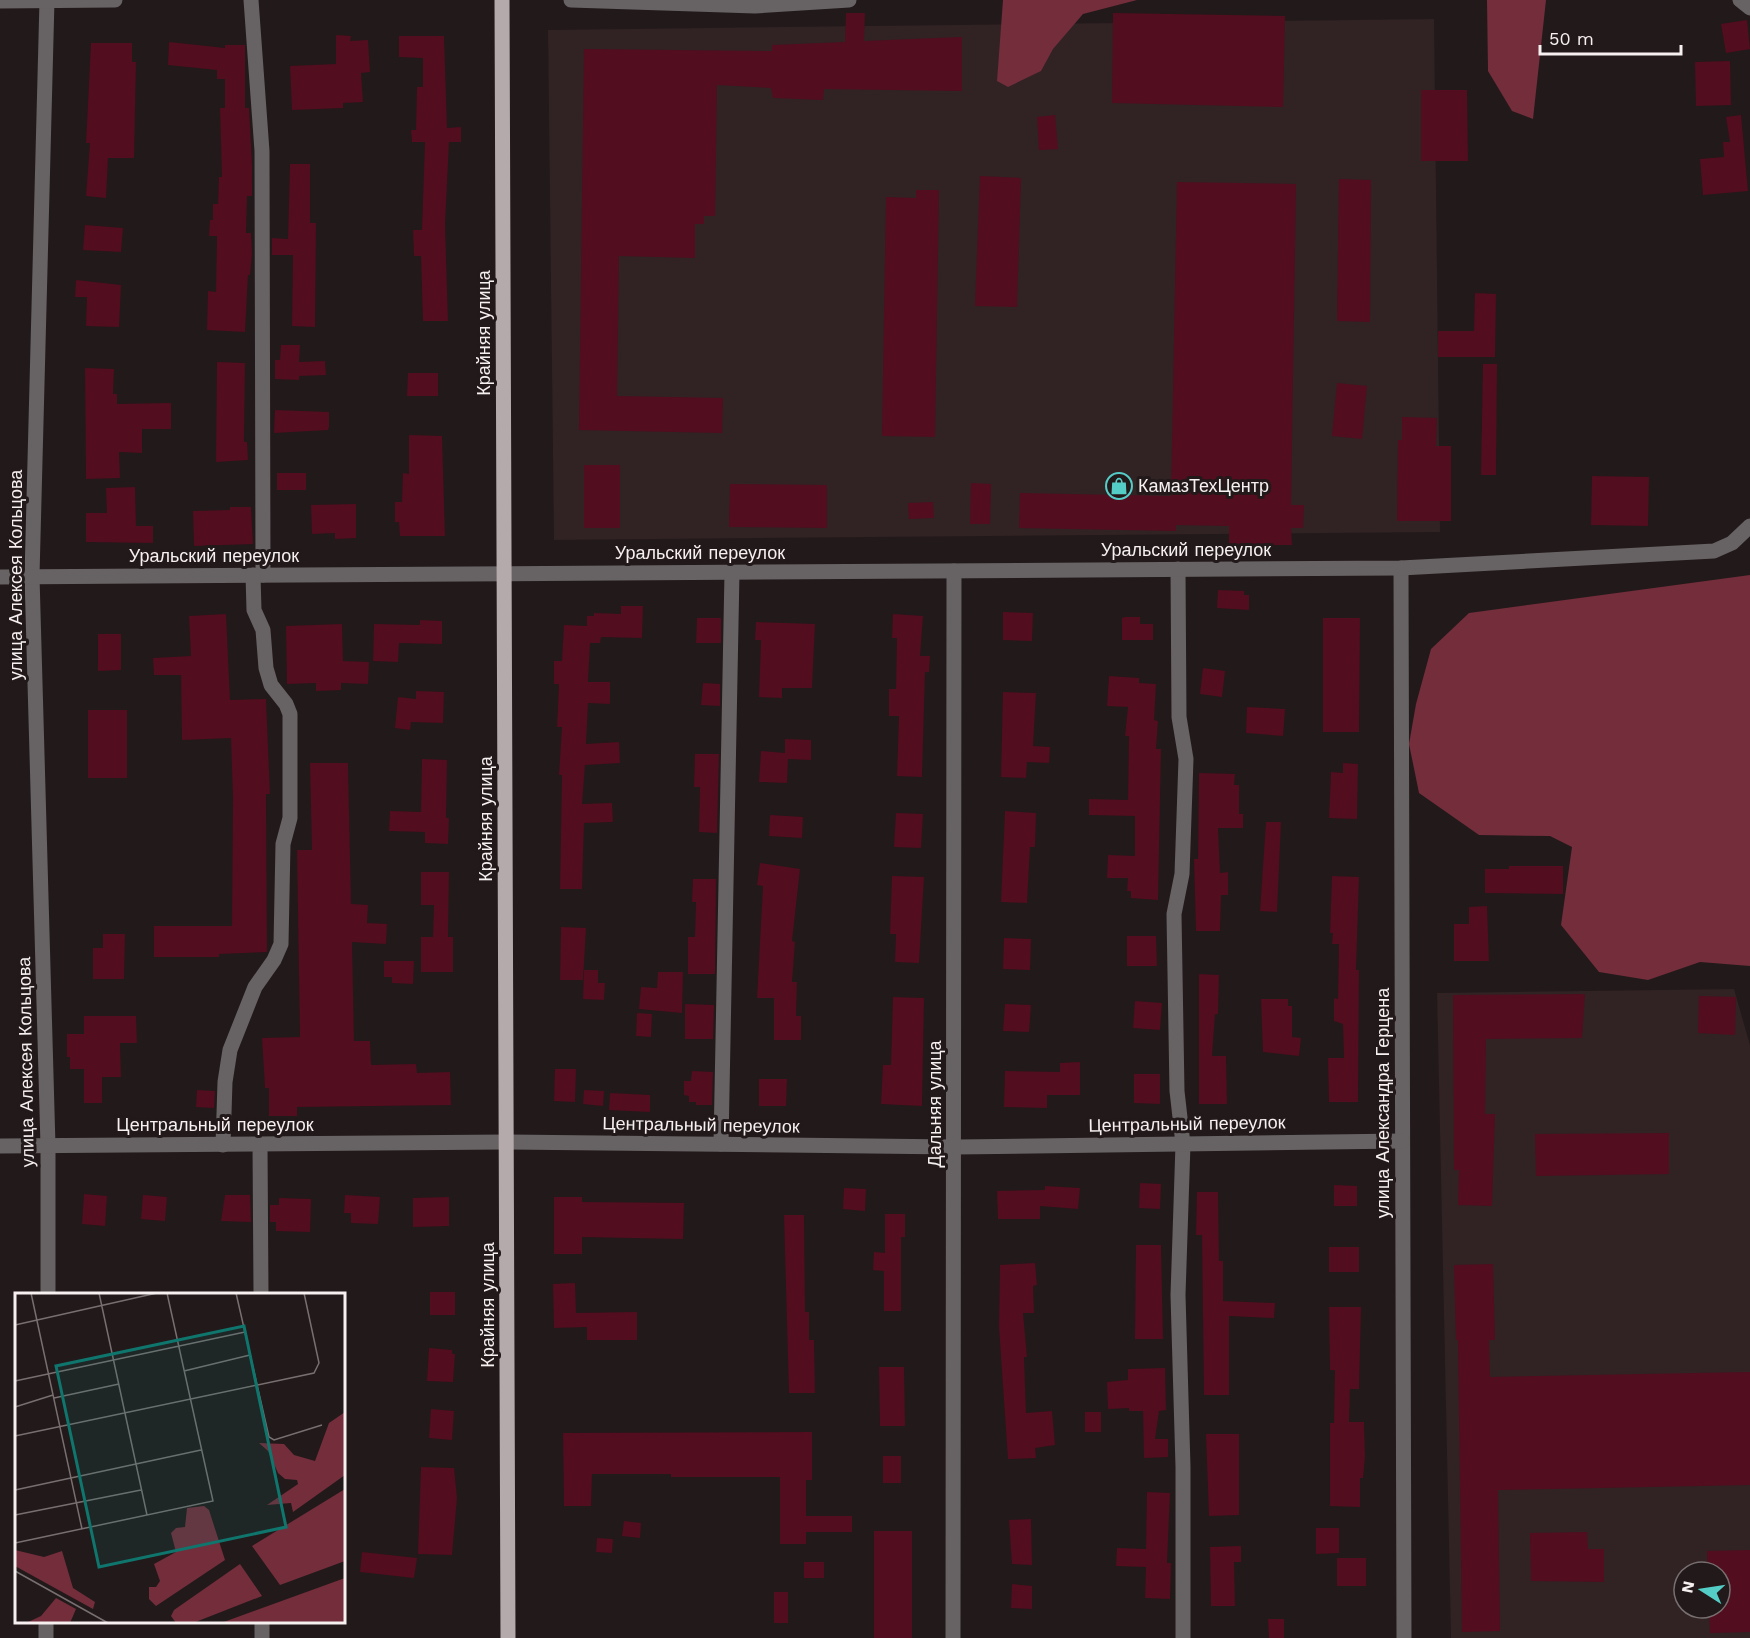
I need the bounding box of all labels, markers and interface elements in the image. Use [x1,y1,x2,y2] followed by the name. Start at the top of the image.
[1540,18,1681,56] scale bar
[1549,28,1594,49] text: 50 m
[473,269,494,396] street label: Крайняя улица
[5,469,26,680] street label: улица Алексея Кольцова
[1104,471,1134,501] shop icon: КамазТехЦентр
[1138,475,1269,496] place label: КамазТехЦентр
[1101,539,1271,560] street label: Уральский переулок
[615,542,785,563] street label: Уральский переулок
[129,545,299,566] street label: Уральский переулок
[475,755,496,882] street label: Крайняя улица
[13,956,38,1167] street label: улица Алексея Кольцова
[1372,987,1393,1218] street label: улица Александра Герцена
[924,1039,945,1168] street label: Дальняя улица
[1088,1111,1286,1136] street label: Центральный переулок
[602,1112,800,1137] street label: Центральный переулок
[116,1114,314,1135] street label: Центральный переулок
[477,1241,498,1368] street label: Крайняя улица
[15,1293,345,1623] inset map
[1672,1560,1732,1620] north arrow
[1677,1579,1698,1595] text: N

